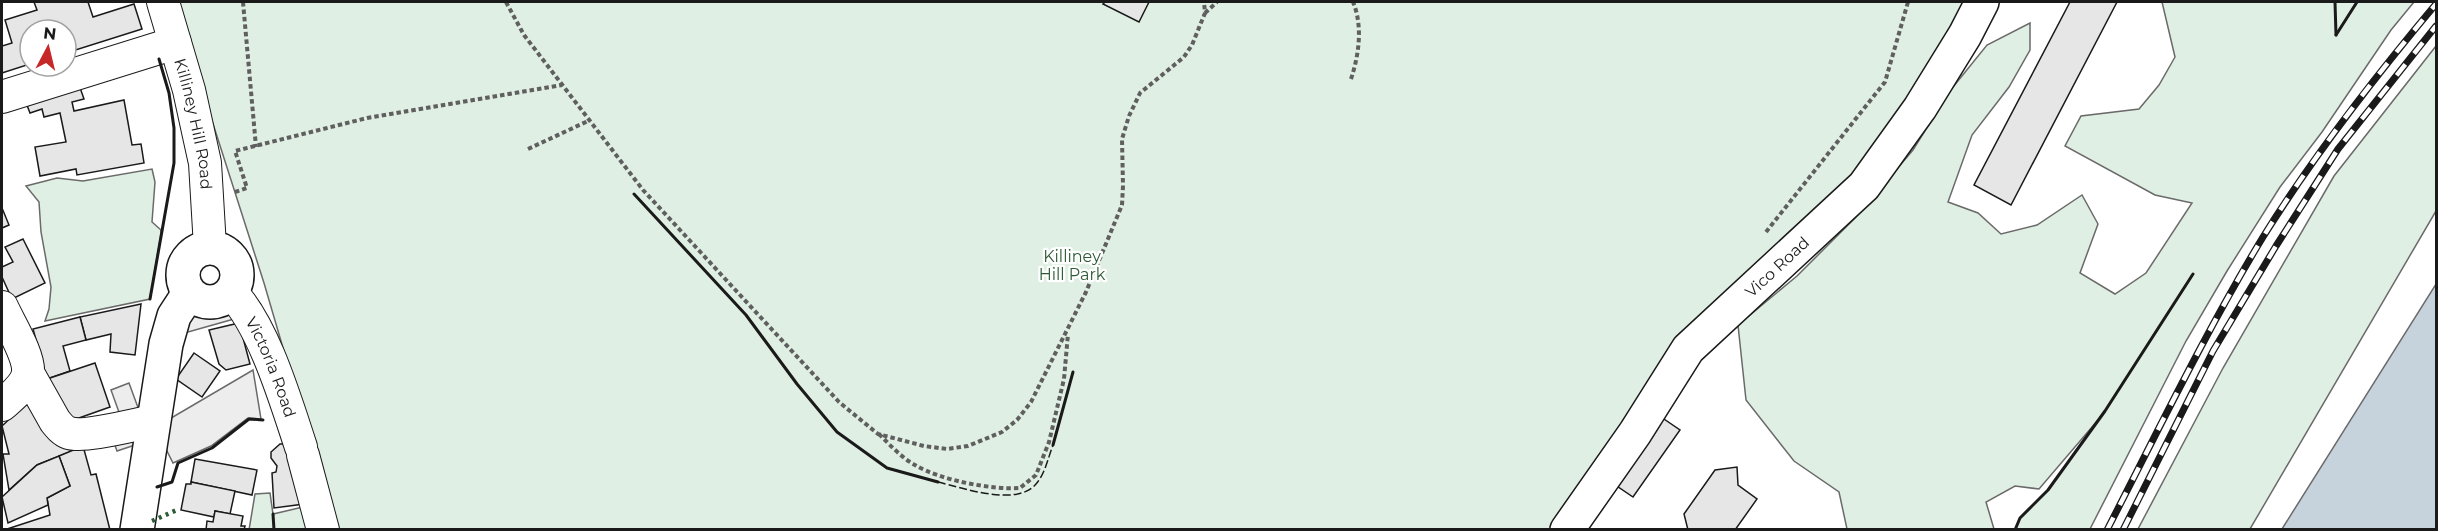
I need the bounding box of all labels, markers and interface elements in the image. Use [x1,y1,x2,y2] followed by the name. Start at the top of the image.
[18,18,78,78] north arrow
[42,23,57,44] text: N
[170,56,216,190] street label: Killiney Hill Road
[1741,233,1813,301] street label: Vico Road
[1039,247,1106,284] park label: Killiney Hill Park
[242,314,300,420] street label: Victoria Road

